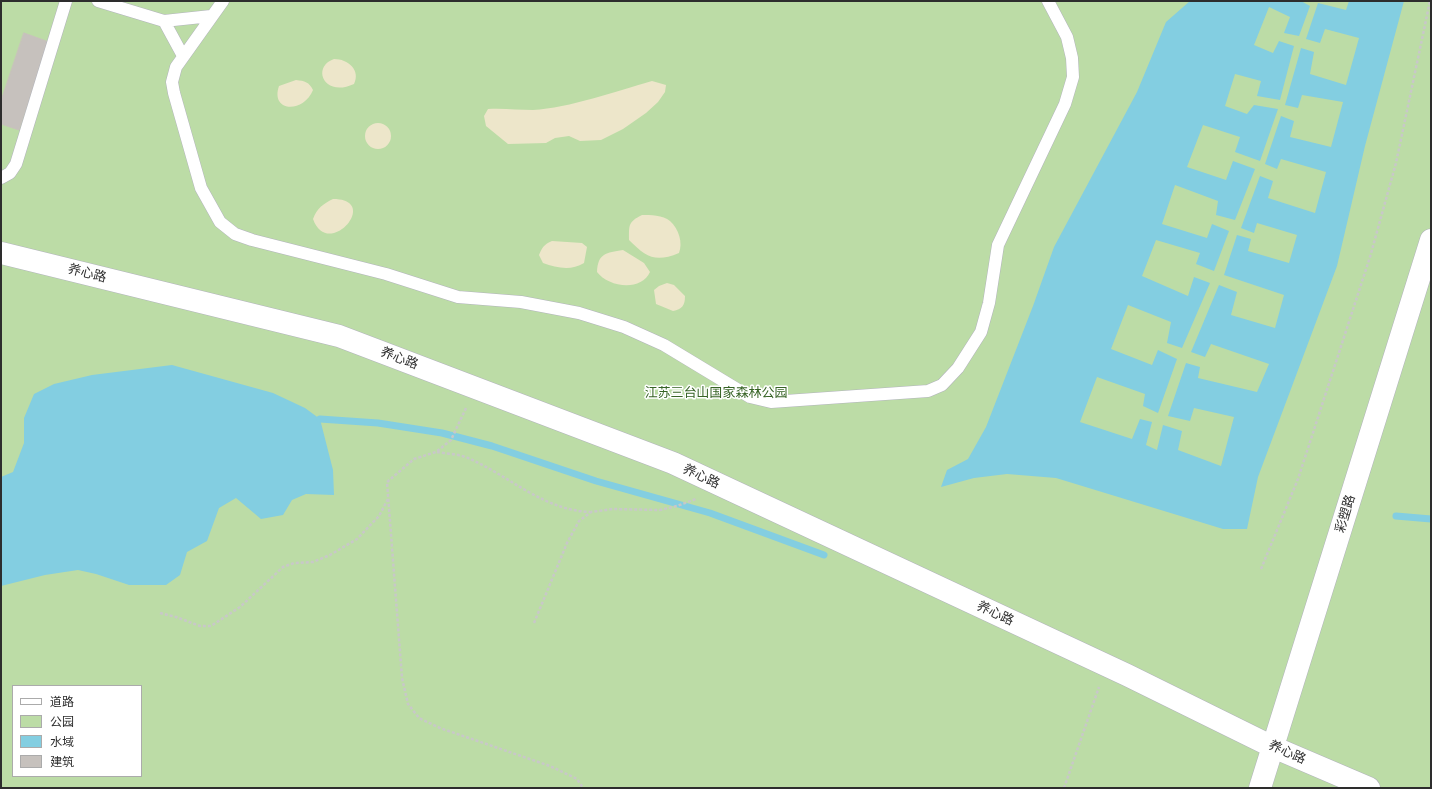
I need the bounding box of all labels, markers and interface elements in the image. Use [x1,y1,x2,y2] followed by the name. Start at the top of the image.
[66,262,108,286] street label: 养心路
[378,345,420,373] street label: 养心路
[645,386,787,402] park label: 江苏三台山国家森林公园
[680,462,722,492] street label: 养心路
[1333,493,1359,535] street label: 彩塑路
[974,599,1016,629] street label: 养心路
[12,685,142,777] legend
[50,695,74,710] text: 道路
[50,715,74,730] text: 公园
[50,735,74,750] text: 水域
[1266,738,1308,768] street label: 养心路
[50,755,74,770] text: 建筑

